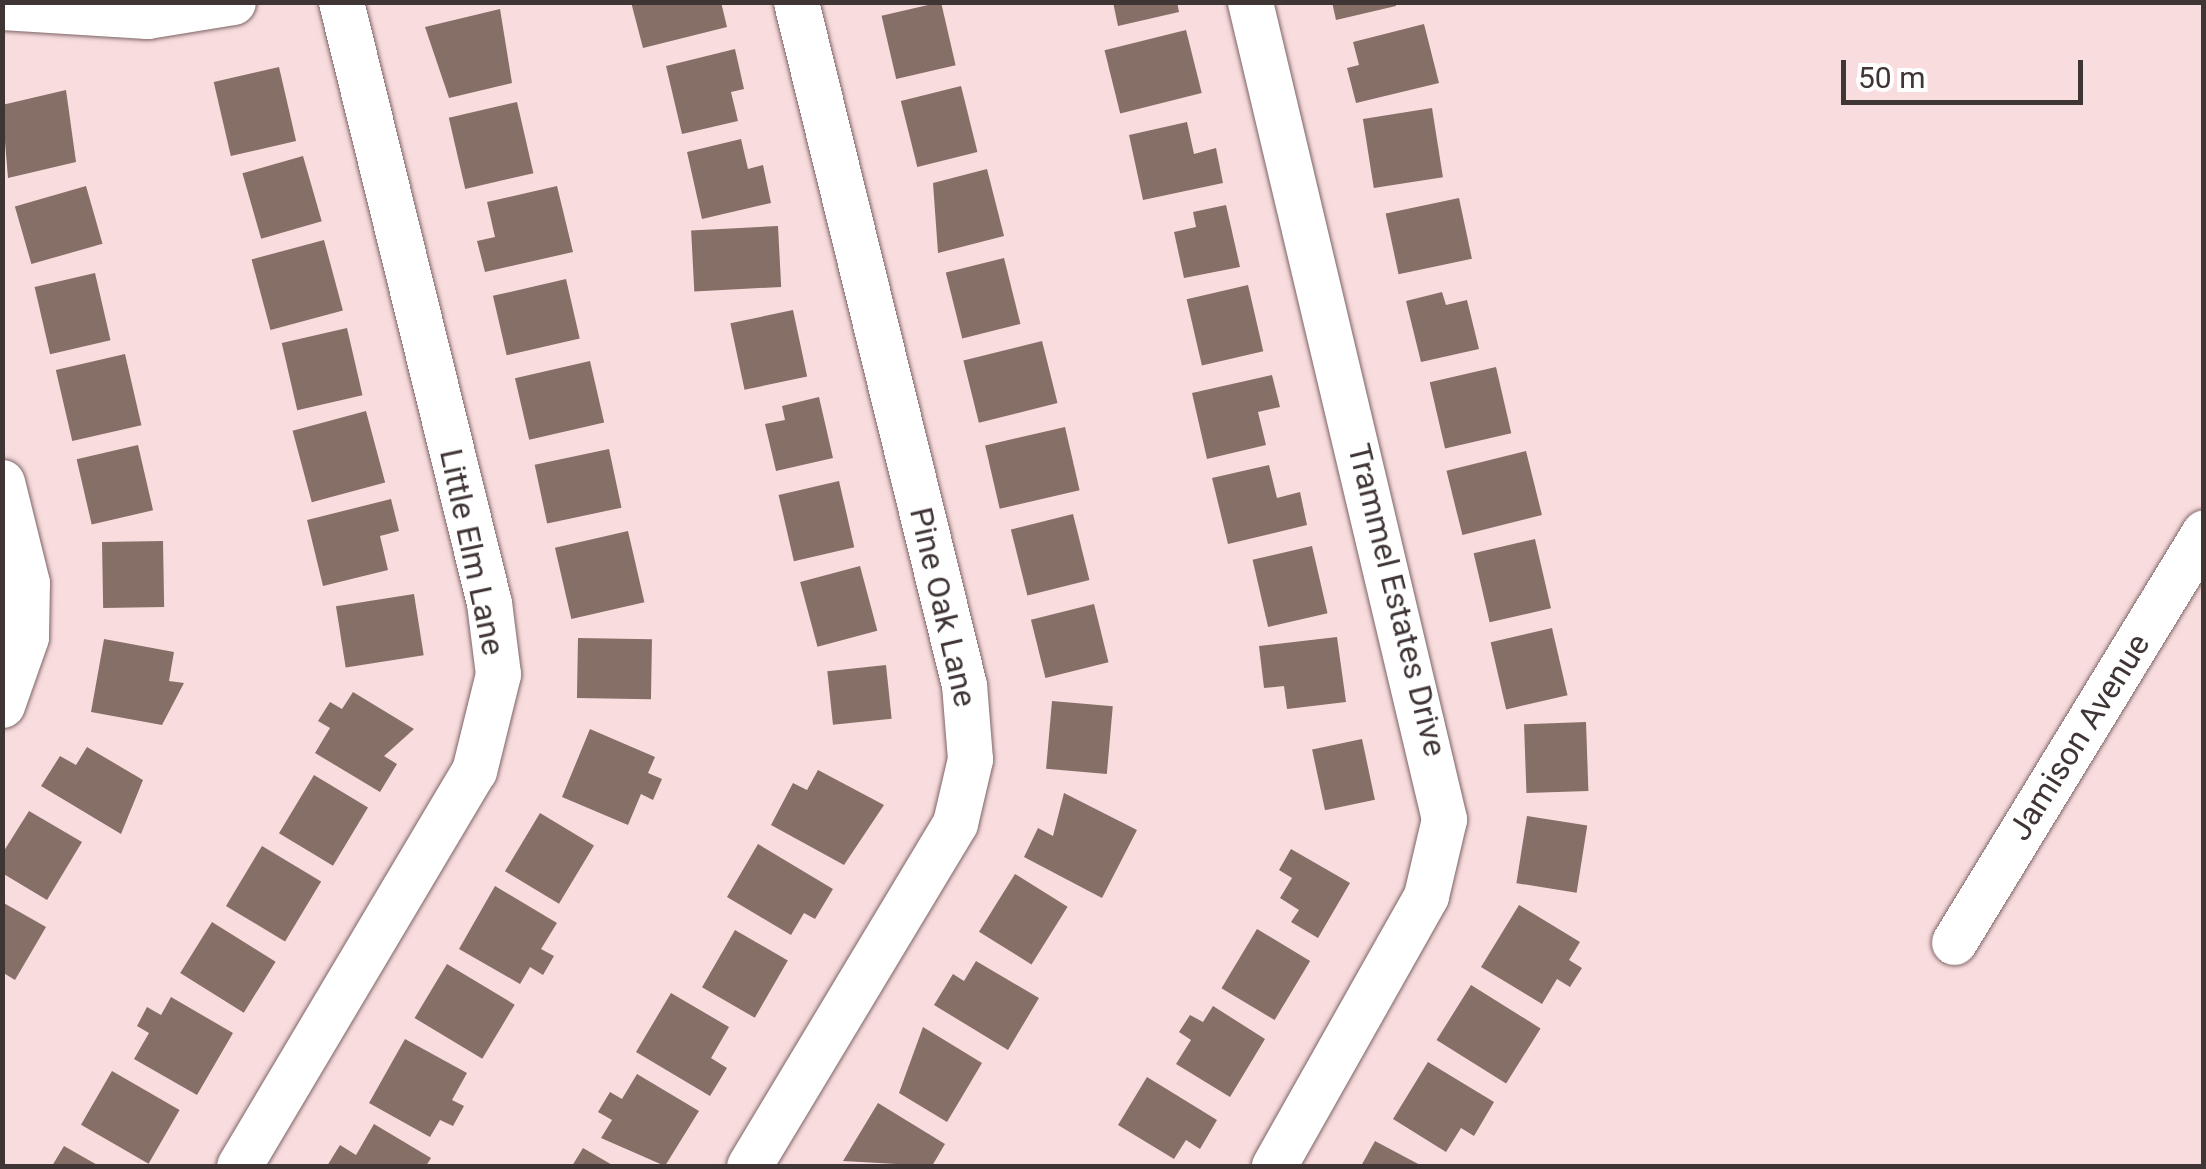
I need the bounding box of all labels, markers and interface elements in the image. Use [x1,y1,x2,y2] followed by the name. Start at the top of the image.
[1846,40,2088,102] scale bar
[1858,60,1925,95] text: 50 m
[1340,440,1454,760] street label: Trammel Estates Drive
[431,445,513,659] street label: Little Elm Lane
[901,504,985,710] street label: Pine Oak Lane
[2000,627,2158,847] street label: Jamison Avenue

